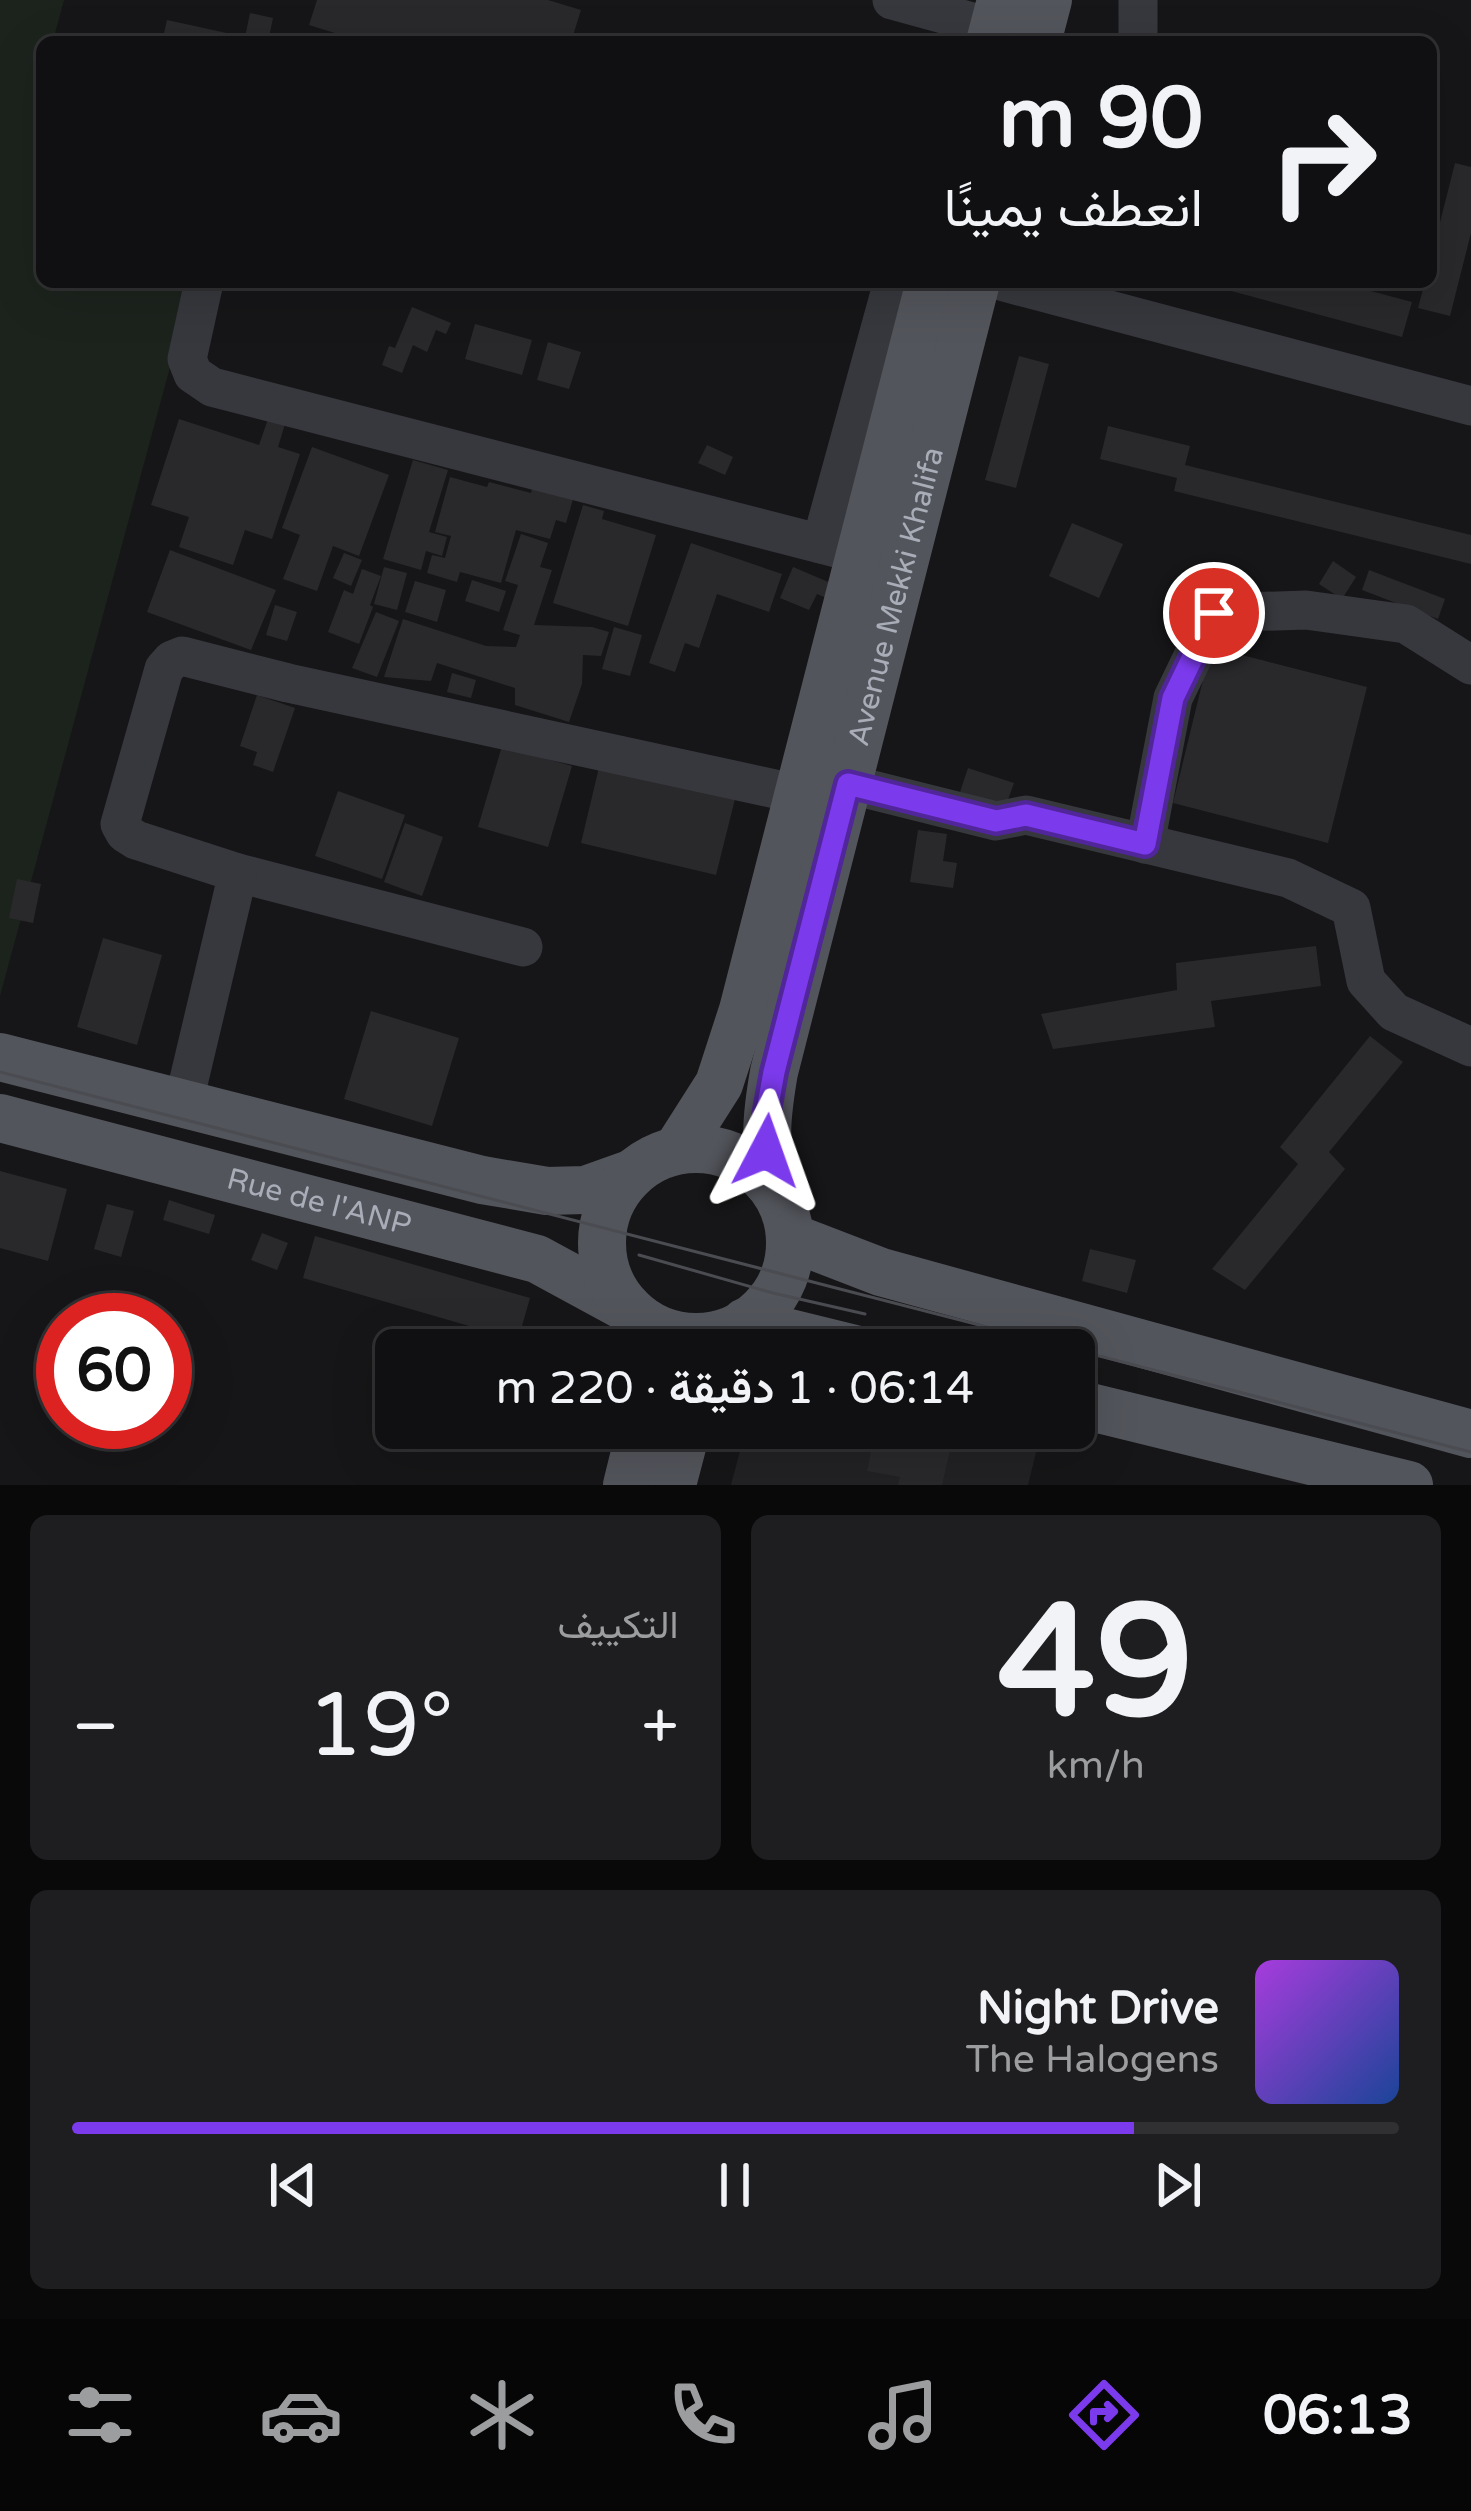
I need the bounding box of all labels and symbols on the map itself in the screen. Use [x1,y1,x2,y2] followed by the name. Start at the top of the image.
[840,443,952,750] street label: Avenue Mekki Khalifa
[1163,562,1265,664] pin
[703,1088,829,1214] position arrow
[223,1160,415,1244] street label: Rue de l'ANP
[36,1293,192,1449] speed limit sign: 60

